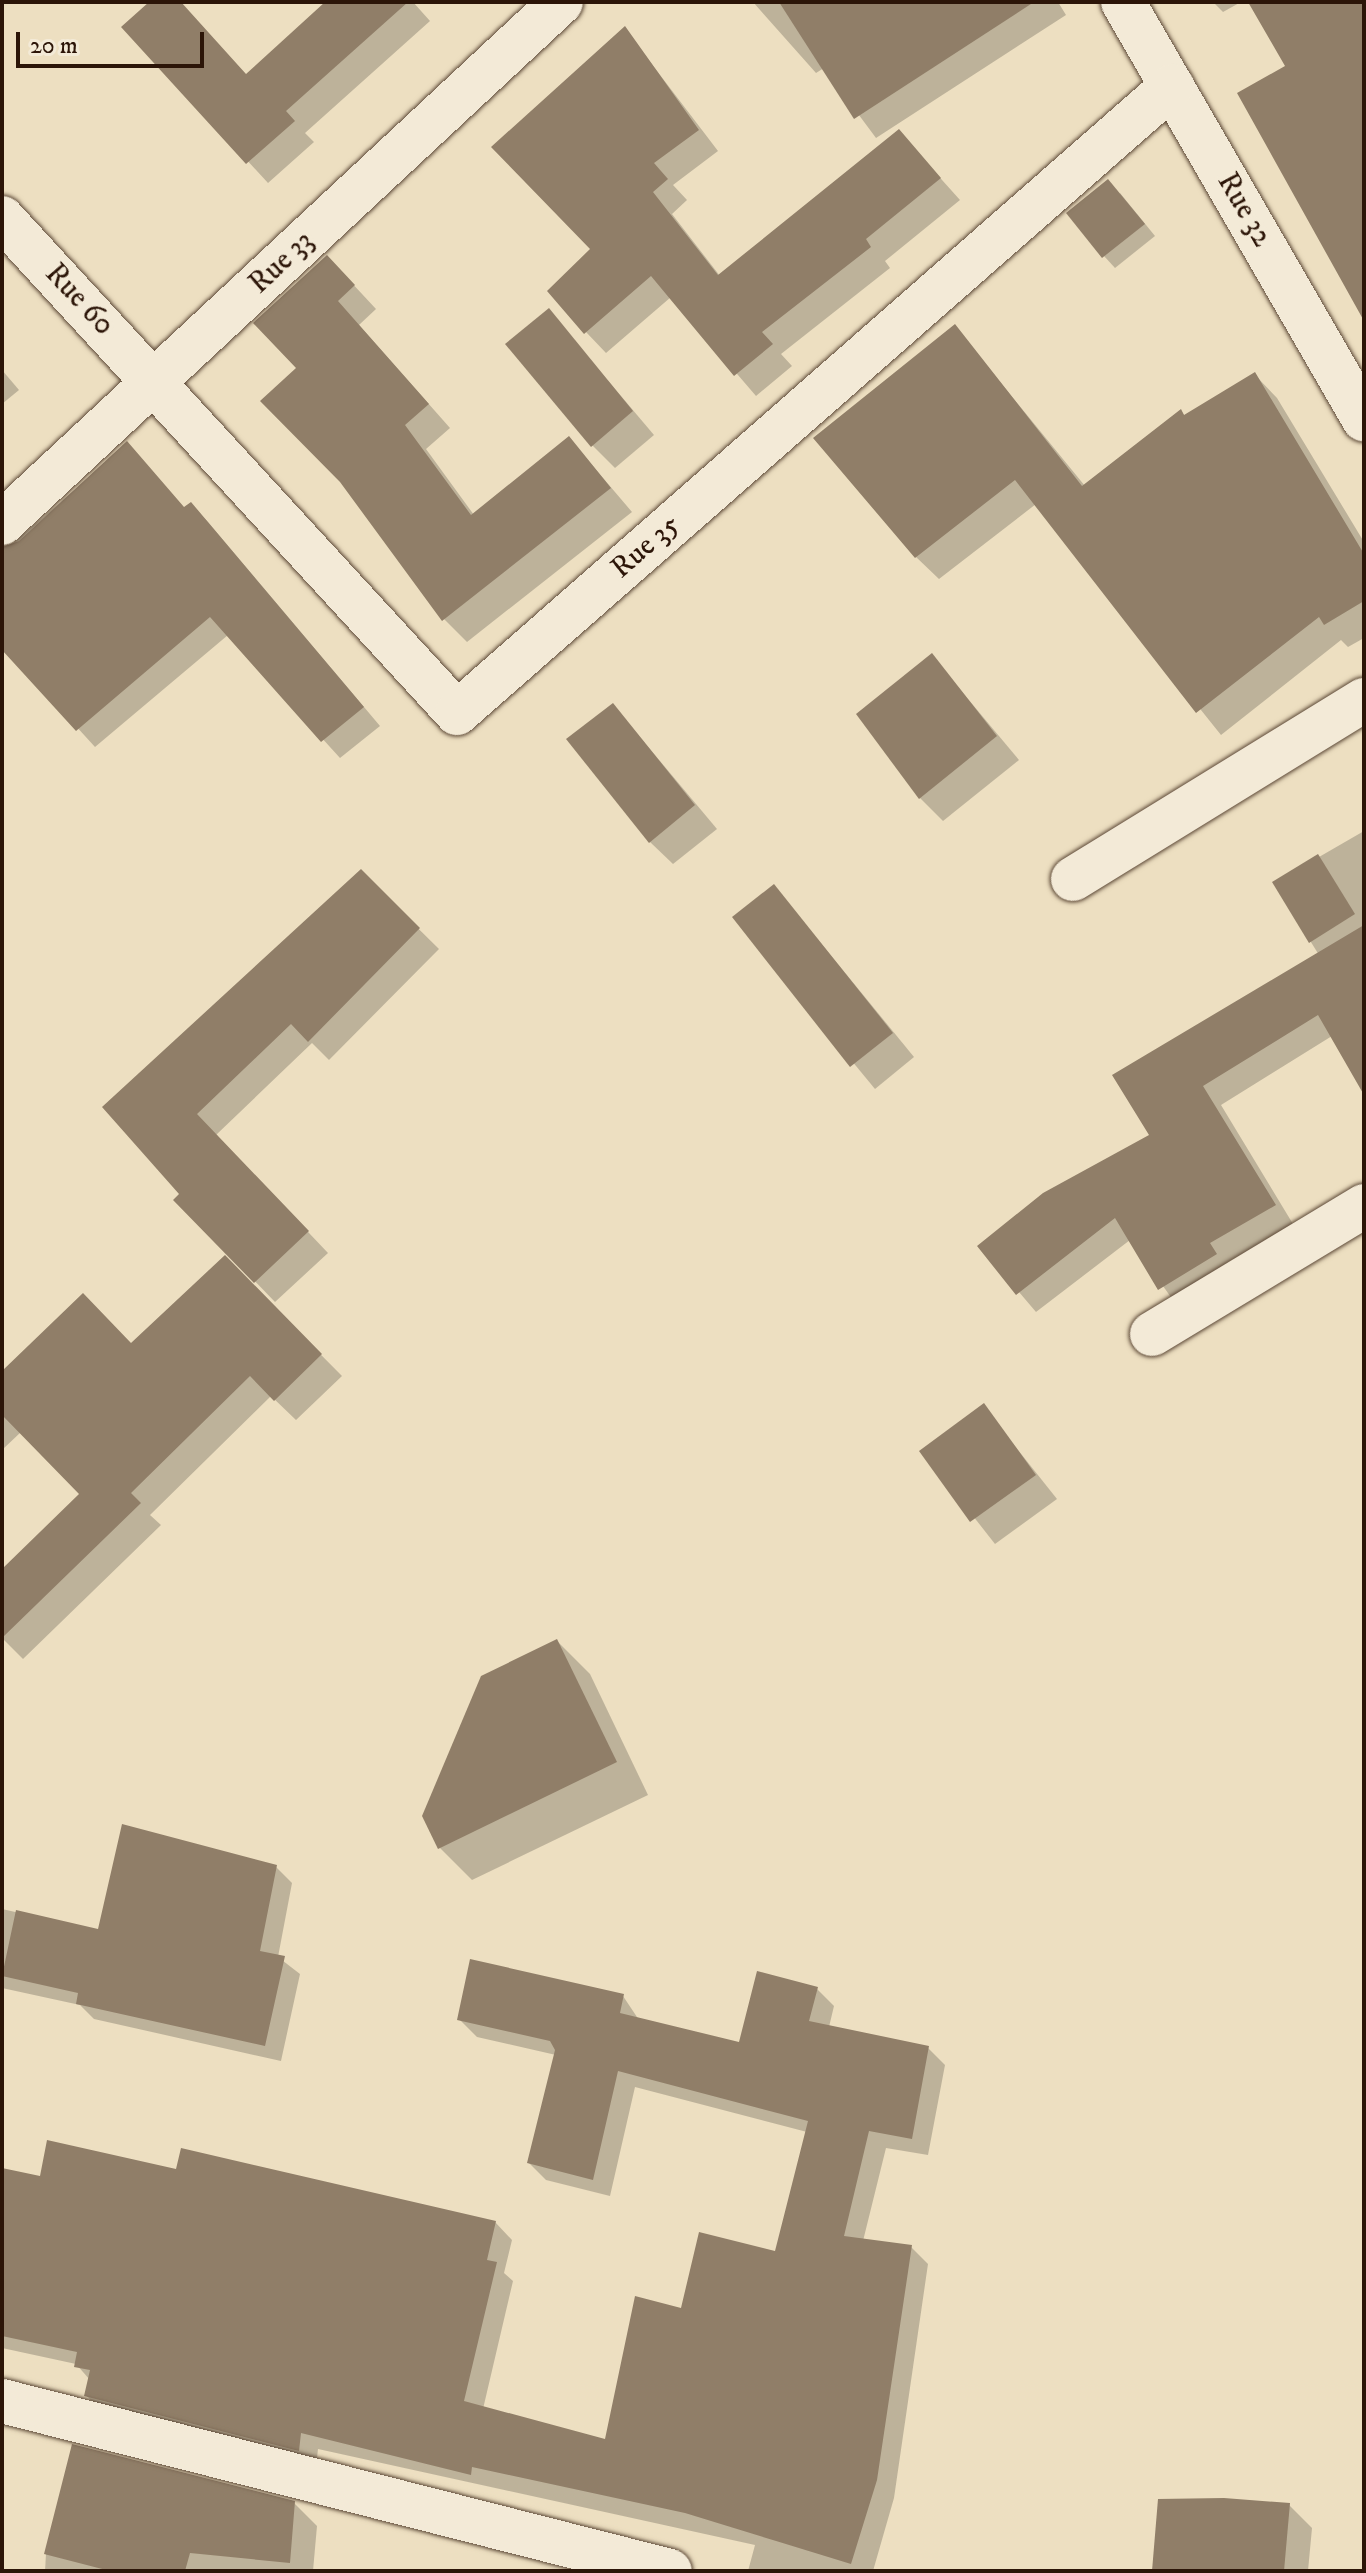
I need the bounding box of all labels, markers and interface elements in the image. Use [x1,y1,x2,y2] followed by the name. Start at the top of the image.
[20,16,208,66] scale bar
[30,31,78,61] text: 20 m
[1209,167,1279,253] street label: Rue 32
[242,224,322,302] street label: Rue 33
[37,257,121,343] street label: Rue 60
[604,507,688,587] street label: Rue 35

